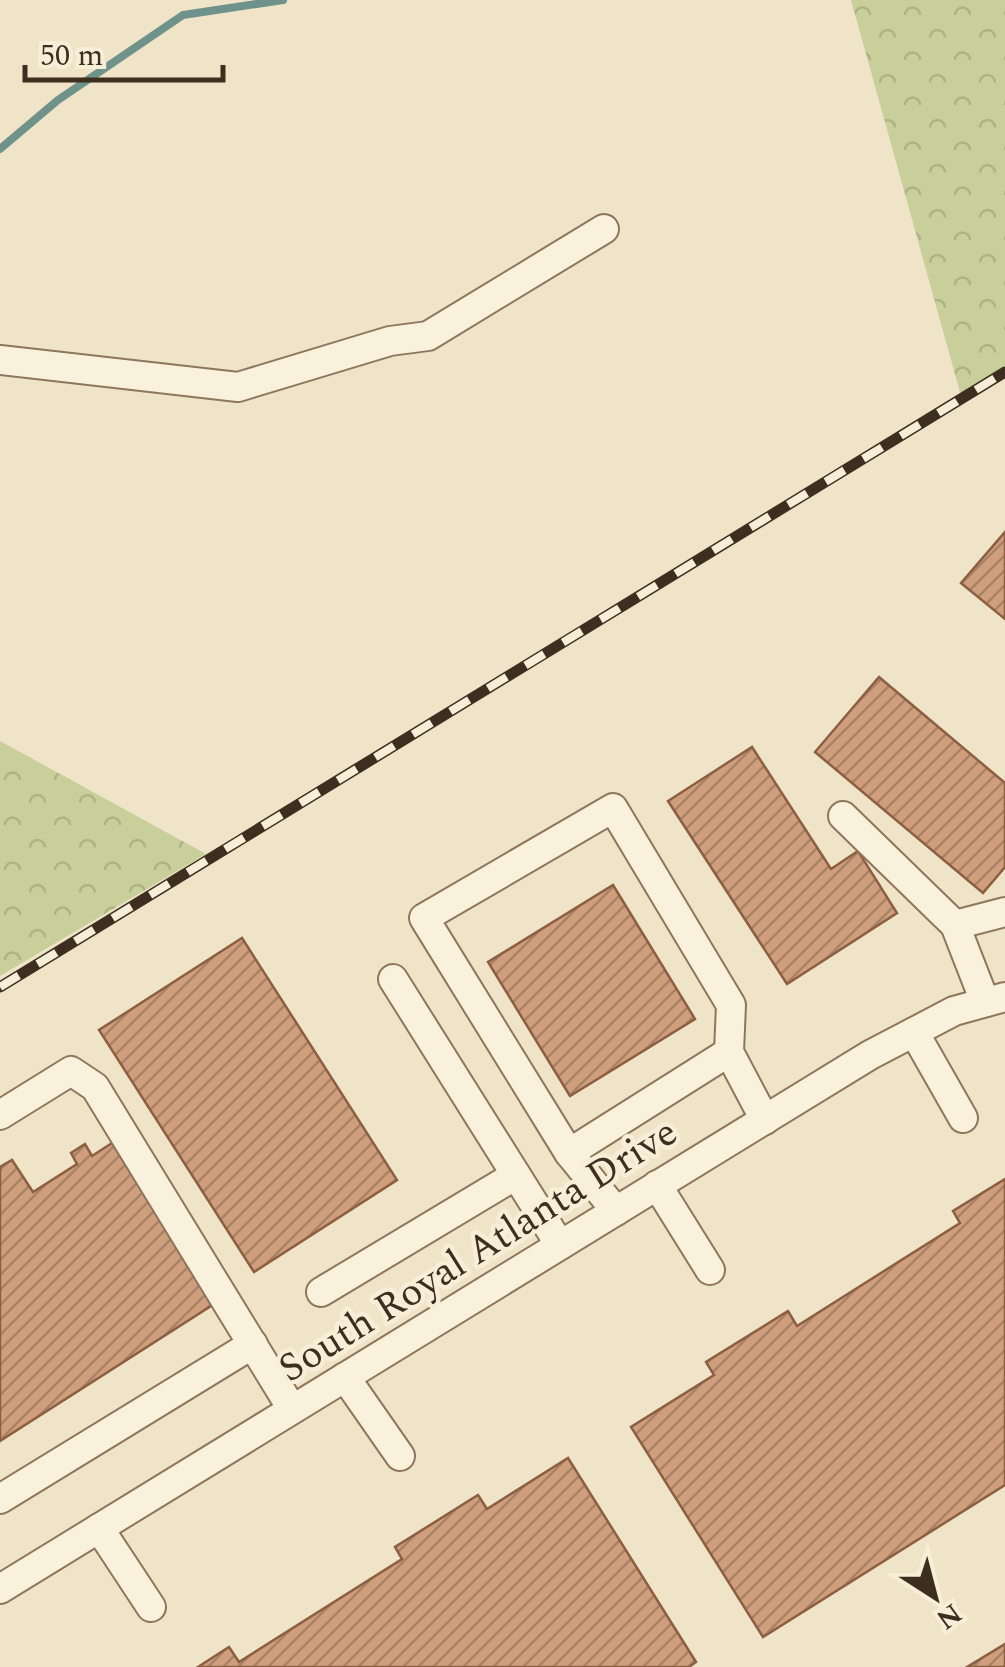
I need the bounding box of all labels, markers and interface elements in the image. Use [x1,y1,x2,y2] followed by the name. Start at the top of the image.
[25,20,222,82] scale bar
[40,33,103,79] text: 50 m
[267,1103,690,1399] street label: South Royal Atlanta Drive
[885,1547,985,1647] north arrow
[927,1592,971,1640] text: N

